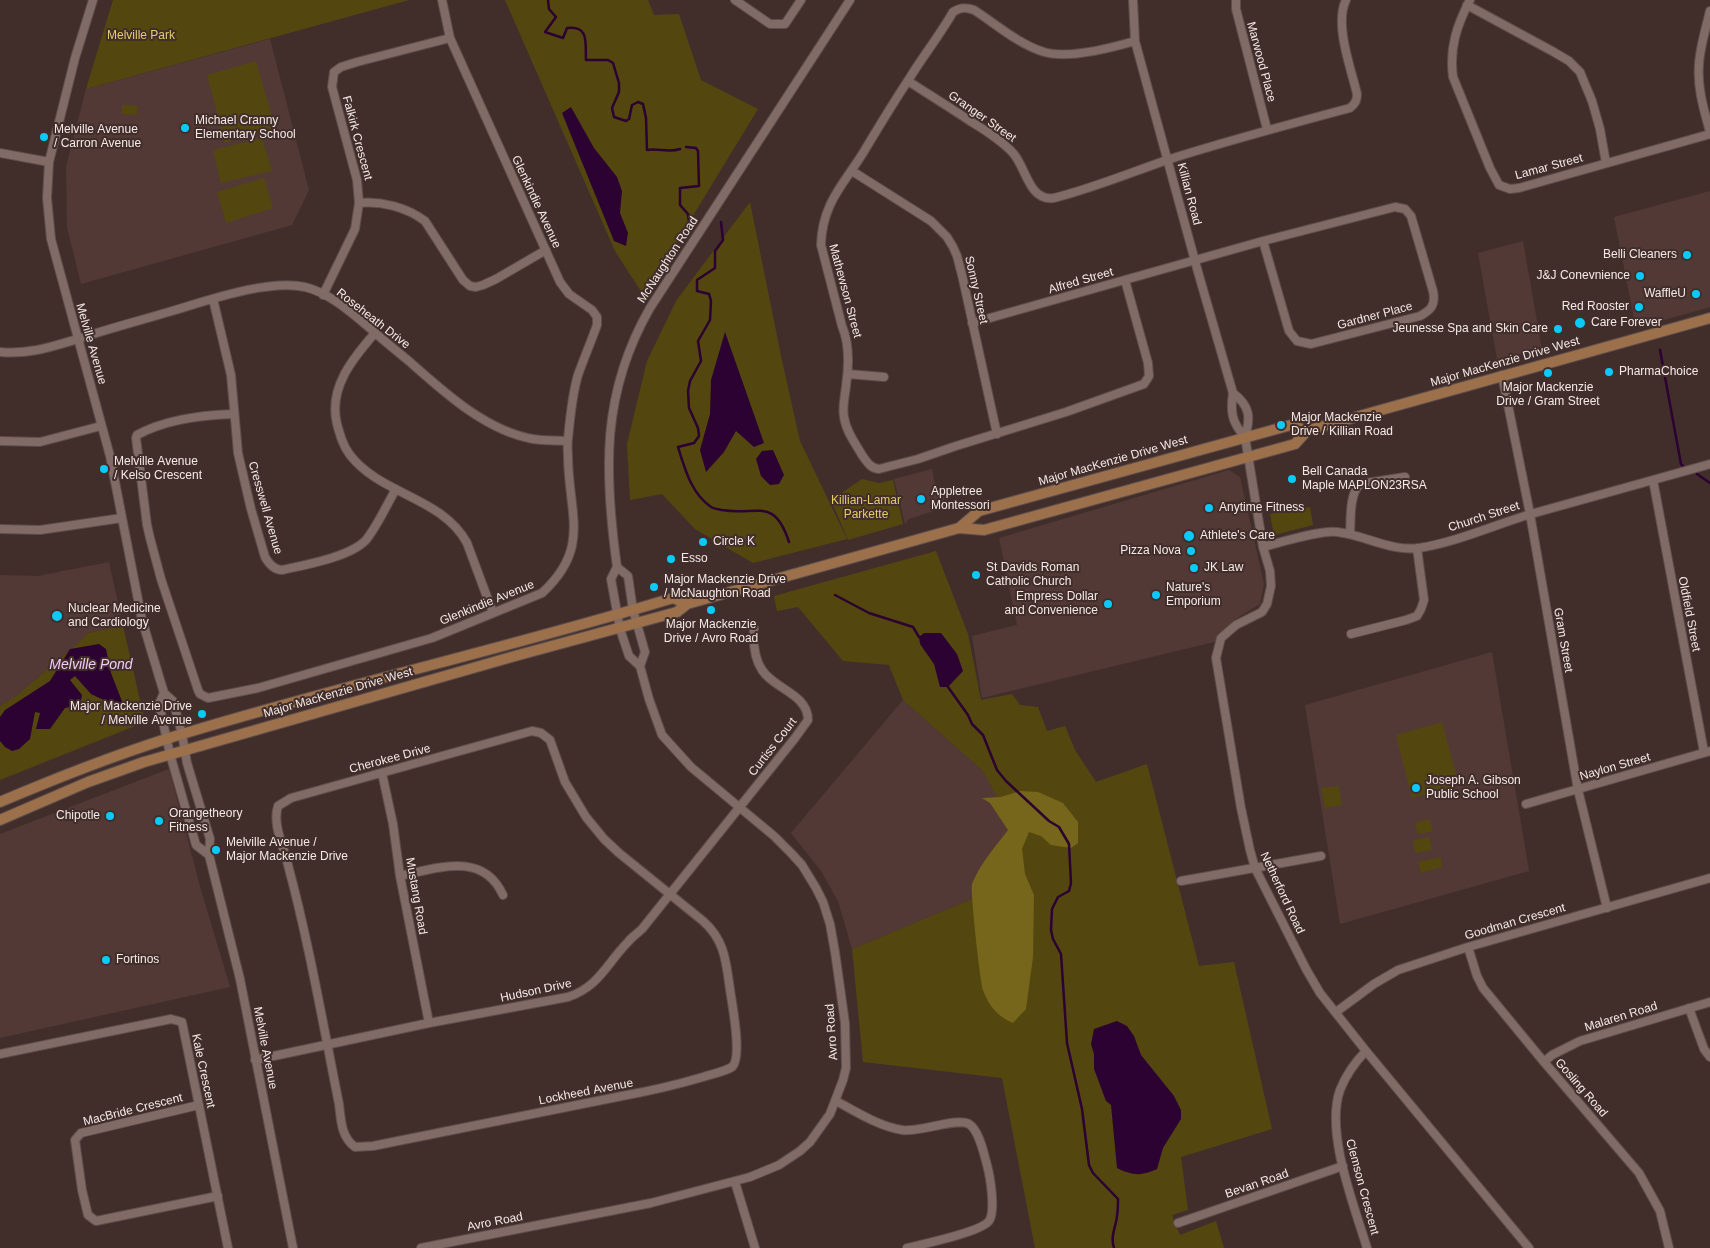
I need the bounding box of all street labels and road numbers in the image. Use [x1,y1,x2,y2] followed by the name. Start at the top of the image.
[1243,20,1279,104] street label: Marwood Place
[945,88,1019,146] street label: Granger Street
[339,94,375,182] street label: Falkirk Crescent
[1514,151,1584,183] street label: Lamar Street
[508,153,564,251] street label: Glenkindie Avenue
[1174,161,1204,227] street label: Killian Road
[635,214,701,306] street label: McNaughton Road
[826,242,864,340] street label: Mathewson Street
[961,255,991,325] street label: Sonny Street
[1047,265,1115,297] street label: Alfred Street
[333,286,413,352] street label: Roseheath Drive
[1336,299,1414,333] street label: Gardner Place
[73,302,109,386] street label: Melville Avenue
[1429,334,1581,390] street label: Major MacKenzie Drive West
[1037,433,1189,489] street label: Major MacKenzie Drive West
[245,460,285,556] street label: Cresswell Avenue
[1447,499,1521,535] street label: Church Street
[1675,575,1703,653] street label: Oldfield Street
[438,577,536,629] street label: Glenkindie Avenue
[1550,607,1576,673] street label: Gram Street
[262,665,414,721] street label: Major MacKenzie Drive West
[746,715,800,779] street label: Curtiss Court
[348,741,432,777] street label: Cherokee Drive
[1578,750,1652,784] street label: Naylon Street
[1257,850,1307,936] street label: Netherford Road
[402,856,430,936] street label: Mustang Road
[1463,901,1567,943] street label: Goodman Crescent
[499,976,573,1006] street label: Hudson Drive
[1583,999,1659,1035] street label: Malaren Road
[823,1003,841,1061] street label: Avro Road
[250,1005,280,1091] street label: Melville Avenue
[188,1033,218,1109] street label: Kale Crescent
[1552,1056,1610,1120] street label: Gosling Road
[538,1076,634,1108] street label: Lockheed Avenue
[82,1091,184,1129] street label: MacBride Crescent
[1342,1137,1382,1237] street label: Clemson Crescent
[1223,1166,1291,1202] street label: Bevan Road
[466,1210,524,1234] street label: Avro Road

